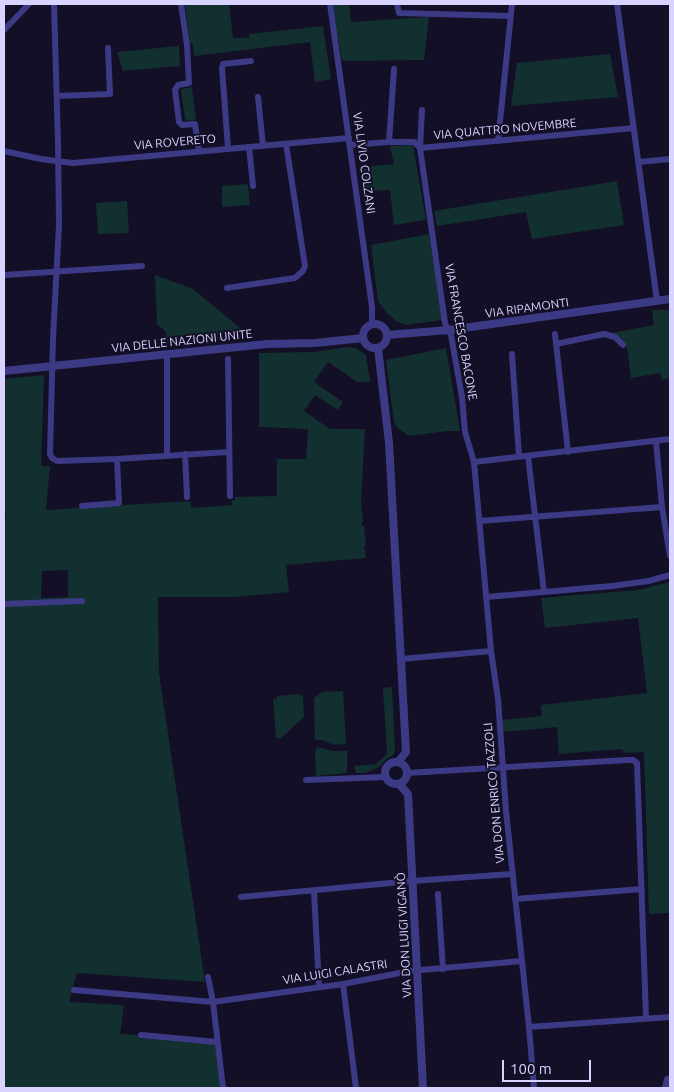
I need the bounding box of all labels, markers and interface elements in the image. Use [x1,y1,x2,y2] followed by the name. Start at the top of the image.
[350,111,378,215] street label: VIA LIVIO COLZANI
[433,116,577,142] street label: VIA QUATTRO NOVEMBRE
[133,131,217,153] street label: VIA ROVERETO
[442,263,480,401] street label: VIA FRANCESCO BACONE
[484,295,570,321] street label: VIA RIPAMONTI
[111,326,253,356] street label: VIA DELLE NAZIONI UNITE
[481,722,507,864] street label: VIA DON ENRICO TAZZOLI
[394,872,414,998] street label: VIA DON LUIGI VIGANÒ
[282,957,388,987] street label: VIA LUIGI CALASTRI
[504,1050,593,1082] scale bar
[510,1060,552,1077] text: 100 m

